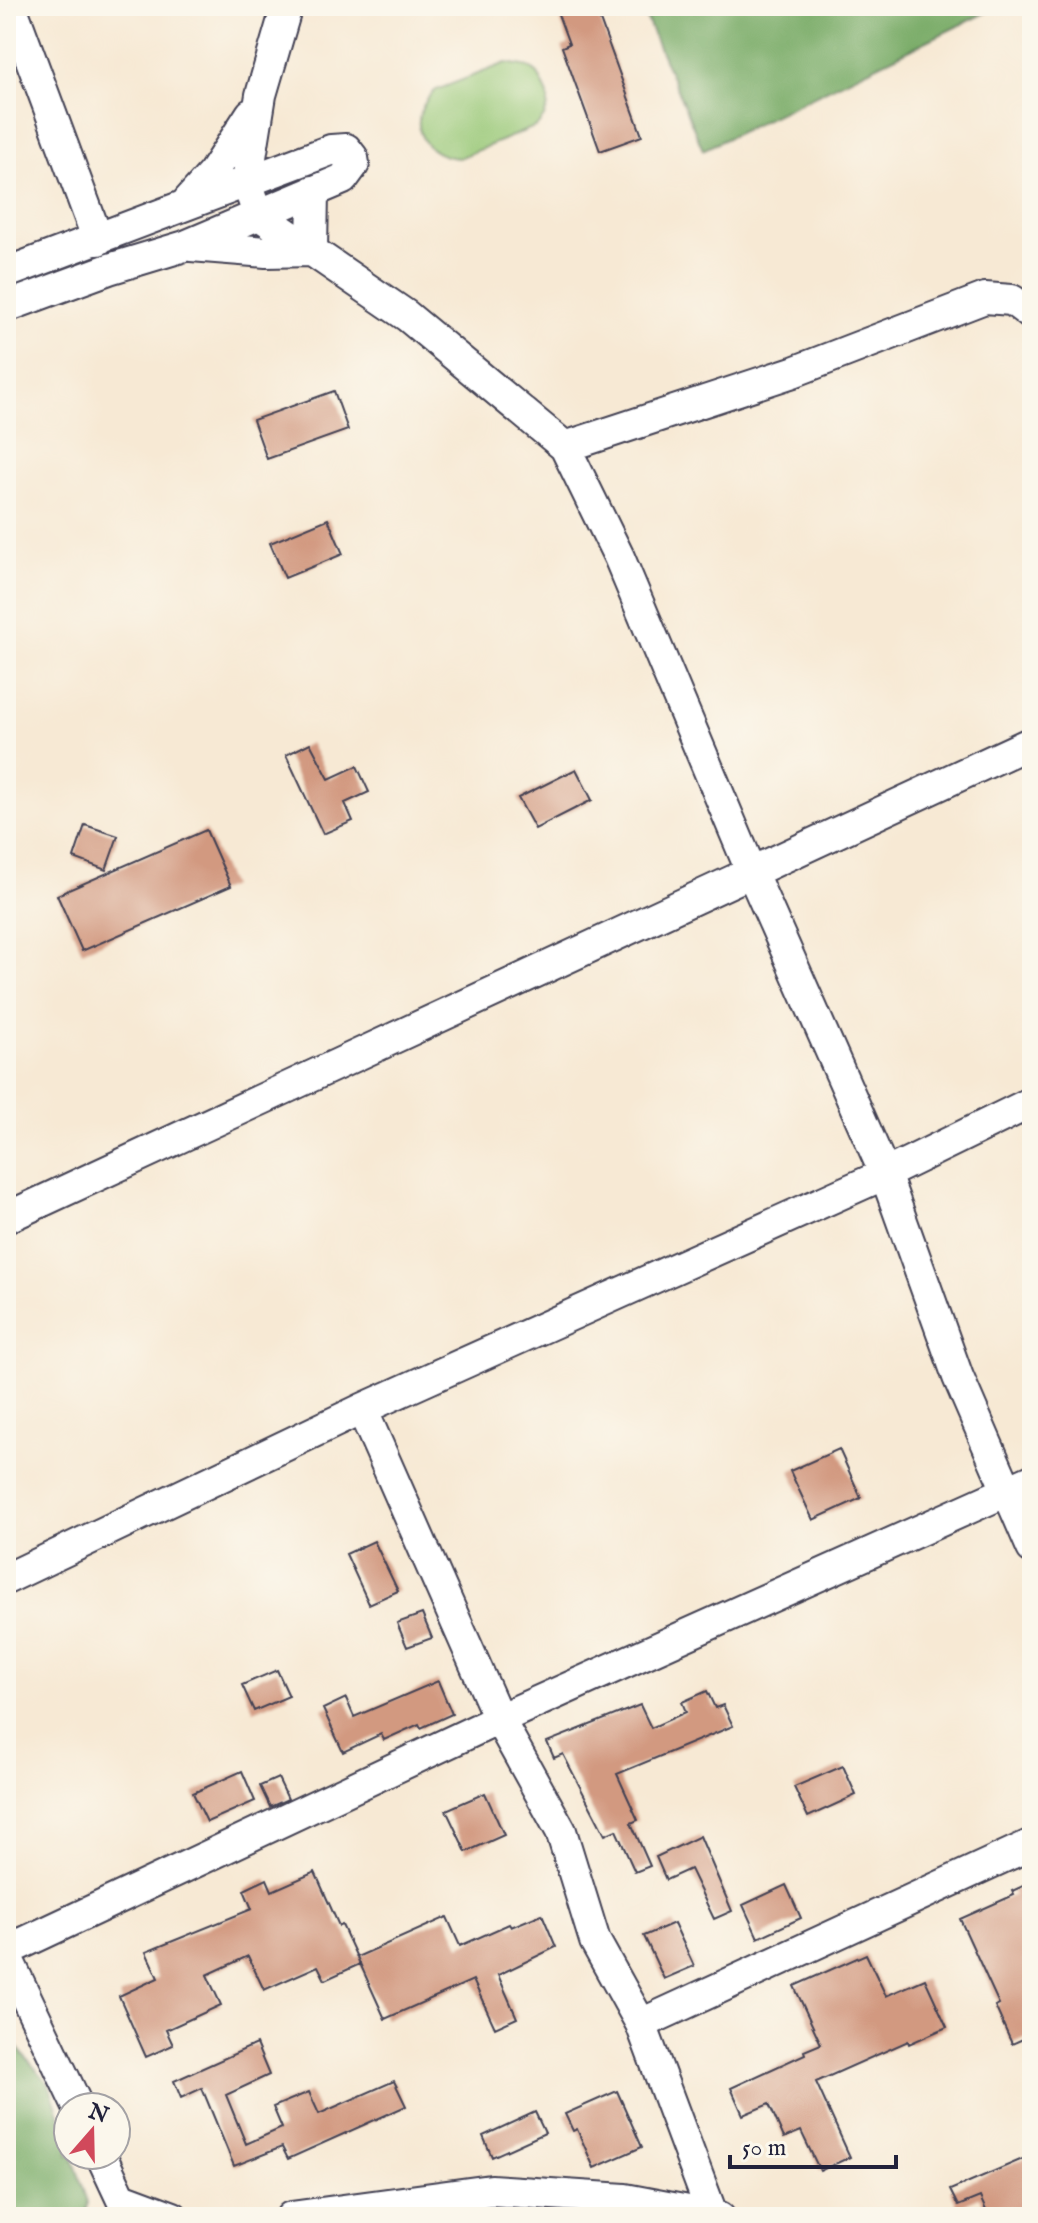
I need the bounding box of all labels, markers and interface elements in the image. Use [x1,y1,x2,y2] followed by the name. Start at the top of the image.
[52,2091,132,2171] north arrow
[83,2097,112,2130] text: N
[730,2119,896,2169] scale bar
[742,2133,786,2164] text: 50 m

